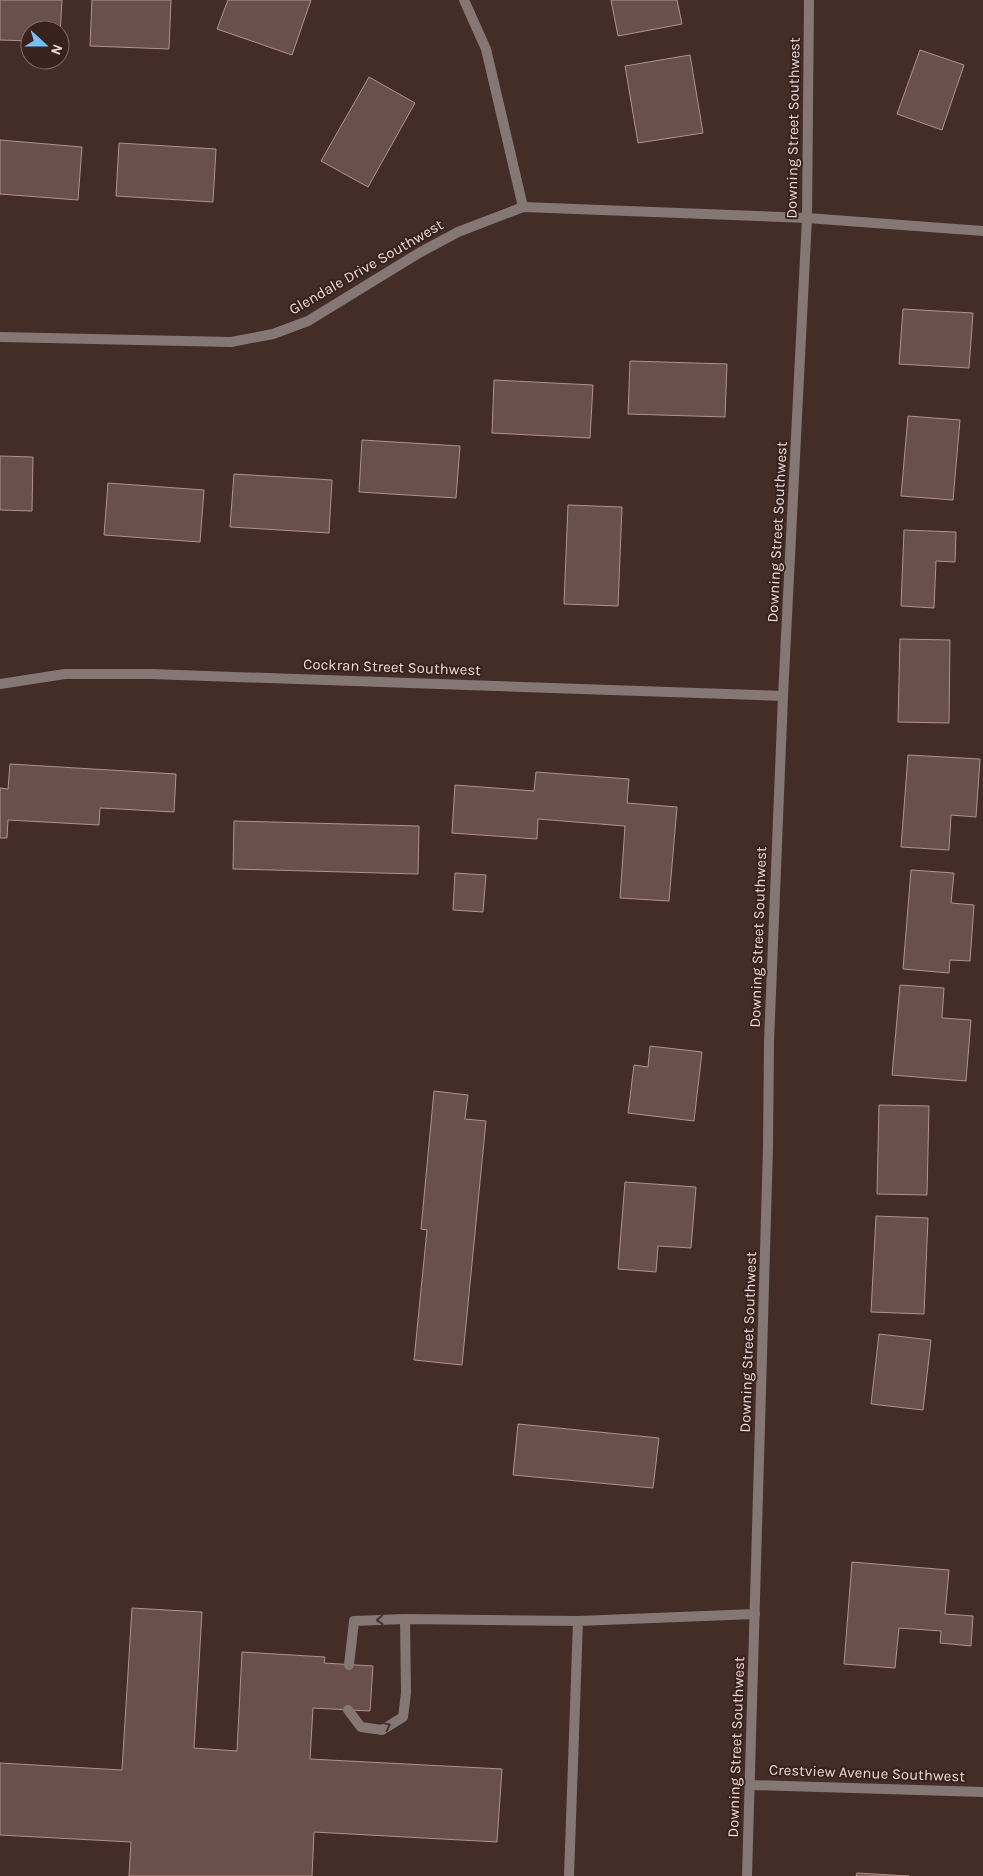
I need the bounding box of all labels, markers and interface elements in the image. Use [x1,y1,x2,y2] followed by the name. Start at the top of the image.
[20,20,70,70] north arrow
[782,37,804,219] street label: Downing Street Southwest
[47,42,66,57] text: N
[286,215,447,319] street label: Glendale Drive Southwest
[763,441,791,623] street label: Downing Street Southwest
[303,655,481,679] street label: Cockran Street Southwest
[746,846,770,1028] street label: Downing Street Southwest
[736,1251,760,1433] street label: Downing Street Southwest
[376,1615,384,1625] one-way arrow
[724,1656,748,1838] street label: Downing Street Southwest
[382,1722,391,1732] one-way arrow
[769,1761,966,1785] street label: Crestview Avenue Southwest

